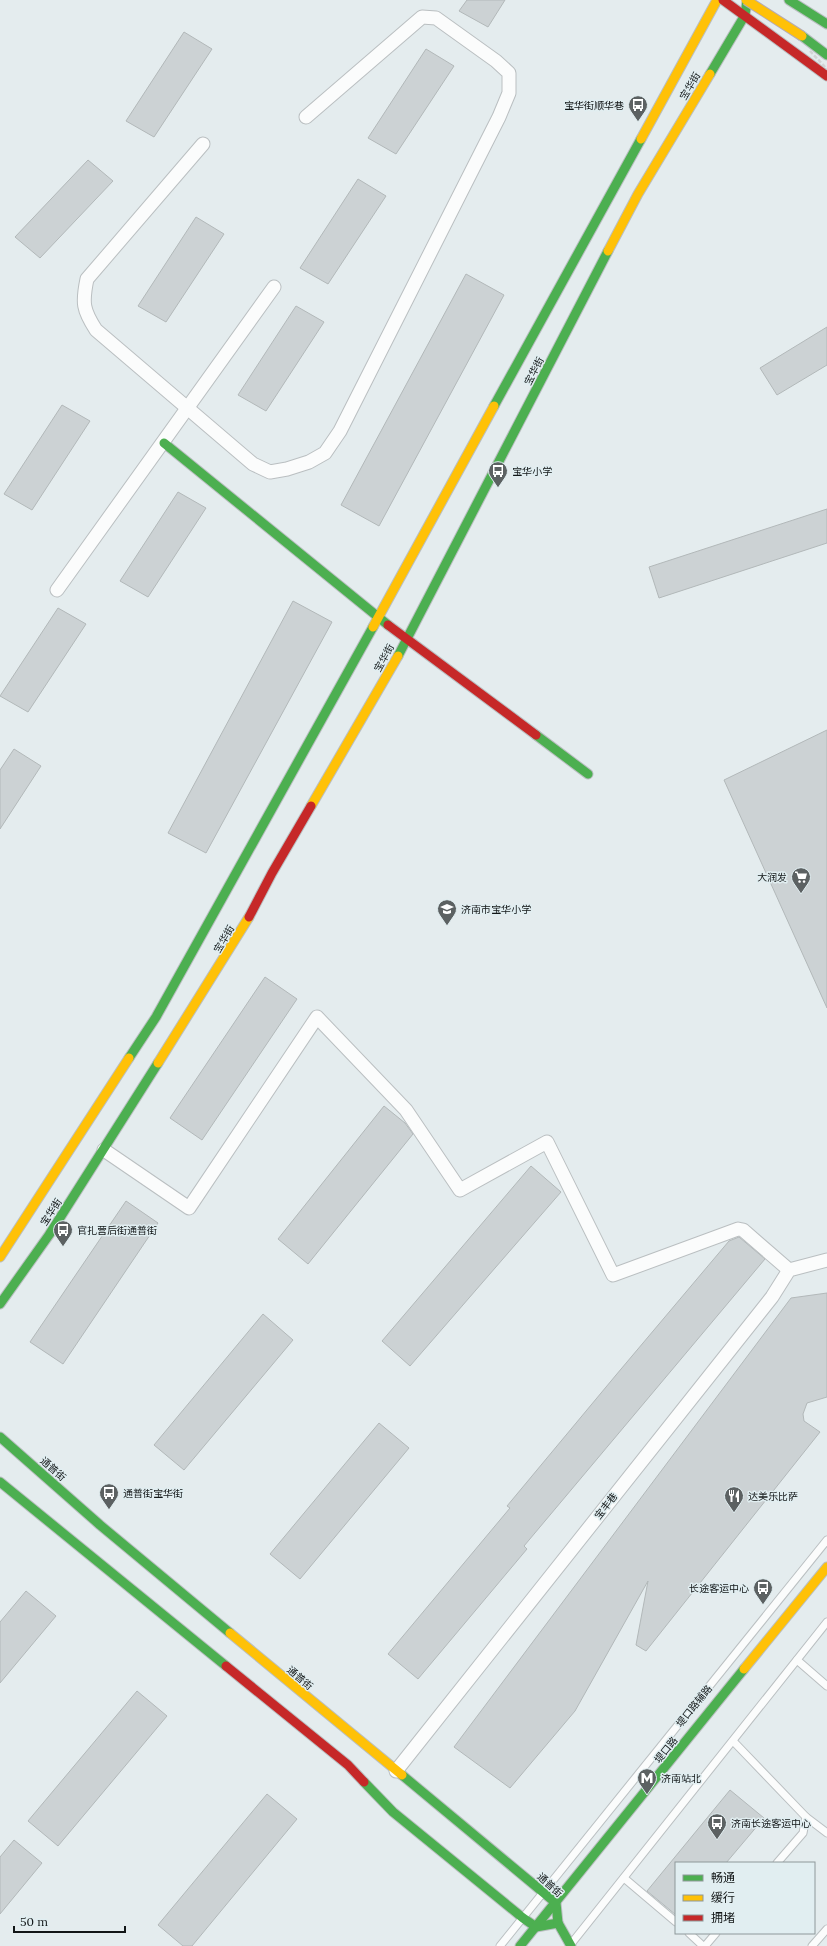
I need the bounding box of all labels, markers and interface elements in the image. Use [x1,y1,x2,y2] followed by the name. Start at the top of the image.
[677,70,703,102] street label: 宝华街
[627,94,649,122] bus stop icon: 宝华街顺华巷
[564,99,624,112] place label: 宝华街顺华巷
[521,355,547,387] street label: 宝华街
[487,460,509,488] bus stop icon: 宝华小学
[512,465,552,478] place label: 宝华小学
[371,642,397,674] street label: 宝华街
[790,866,812,894] supermarket icon: 大润发
[757,871,787,884] place label: 大润发
[436,898,458,926] school or university icon: 济南市宝华小学
[461,903,531,916] place label: 济南市宝华小学
[211,923,237,955] street label: 宝华街
[37,1196,65,1228] street label: 宝华街
[52,1219,74,1247] bus stop icon: 官扎营后街通普街
[77,1224,157,1237] place label: 官扎营后街通普街
[37,1454,69,1484] street label: 通普街
[98,1482,120,1510] bus stop icon: 通普街宝华街
[723,1485,745,1513] restaurant icon: 达美乐比萨
[123,1487,183,1500] place label: 通普街宝华街
[592,1490,620,1522] street label: 宝丰巷
[748,1490,798,1503] place label: 达美乐比萨
[752,1577,774,1605] bus stop icon: 长途客运中心
[689,1582,749,1595] place label: 长途客运中心
[284,1663,316,1693] street label: 通普街
[673,1682,715,1730] street label: 堤口路辅路
[652,1734,680,1766] street label: 堤口路
[636,1767,658,1795] metro station icon: 济南站北
[661,1772,701,1785] place label: 济南站北
[706,1812,728,1840] bus stop icon: 济南长途客运中心
[731,1817,811,1830] place label: 济南长途客运中心
[675,1862,815,1934] legend
[535,1870,565,1900] street label: 通普街
[711,1870,735,1885] text: 畅通
[711,1890,735,1905] text: 缓行
[14,1908,125,1934] scale bar
[711,1910,735,1925] text: 拥堵
[20,1914,48,1929] text: 50 m

